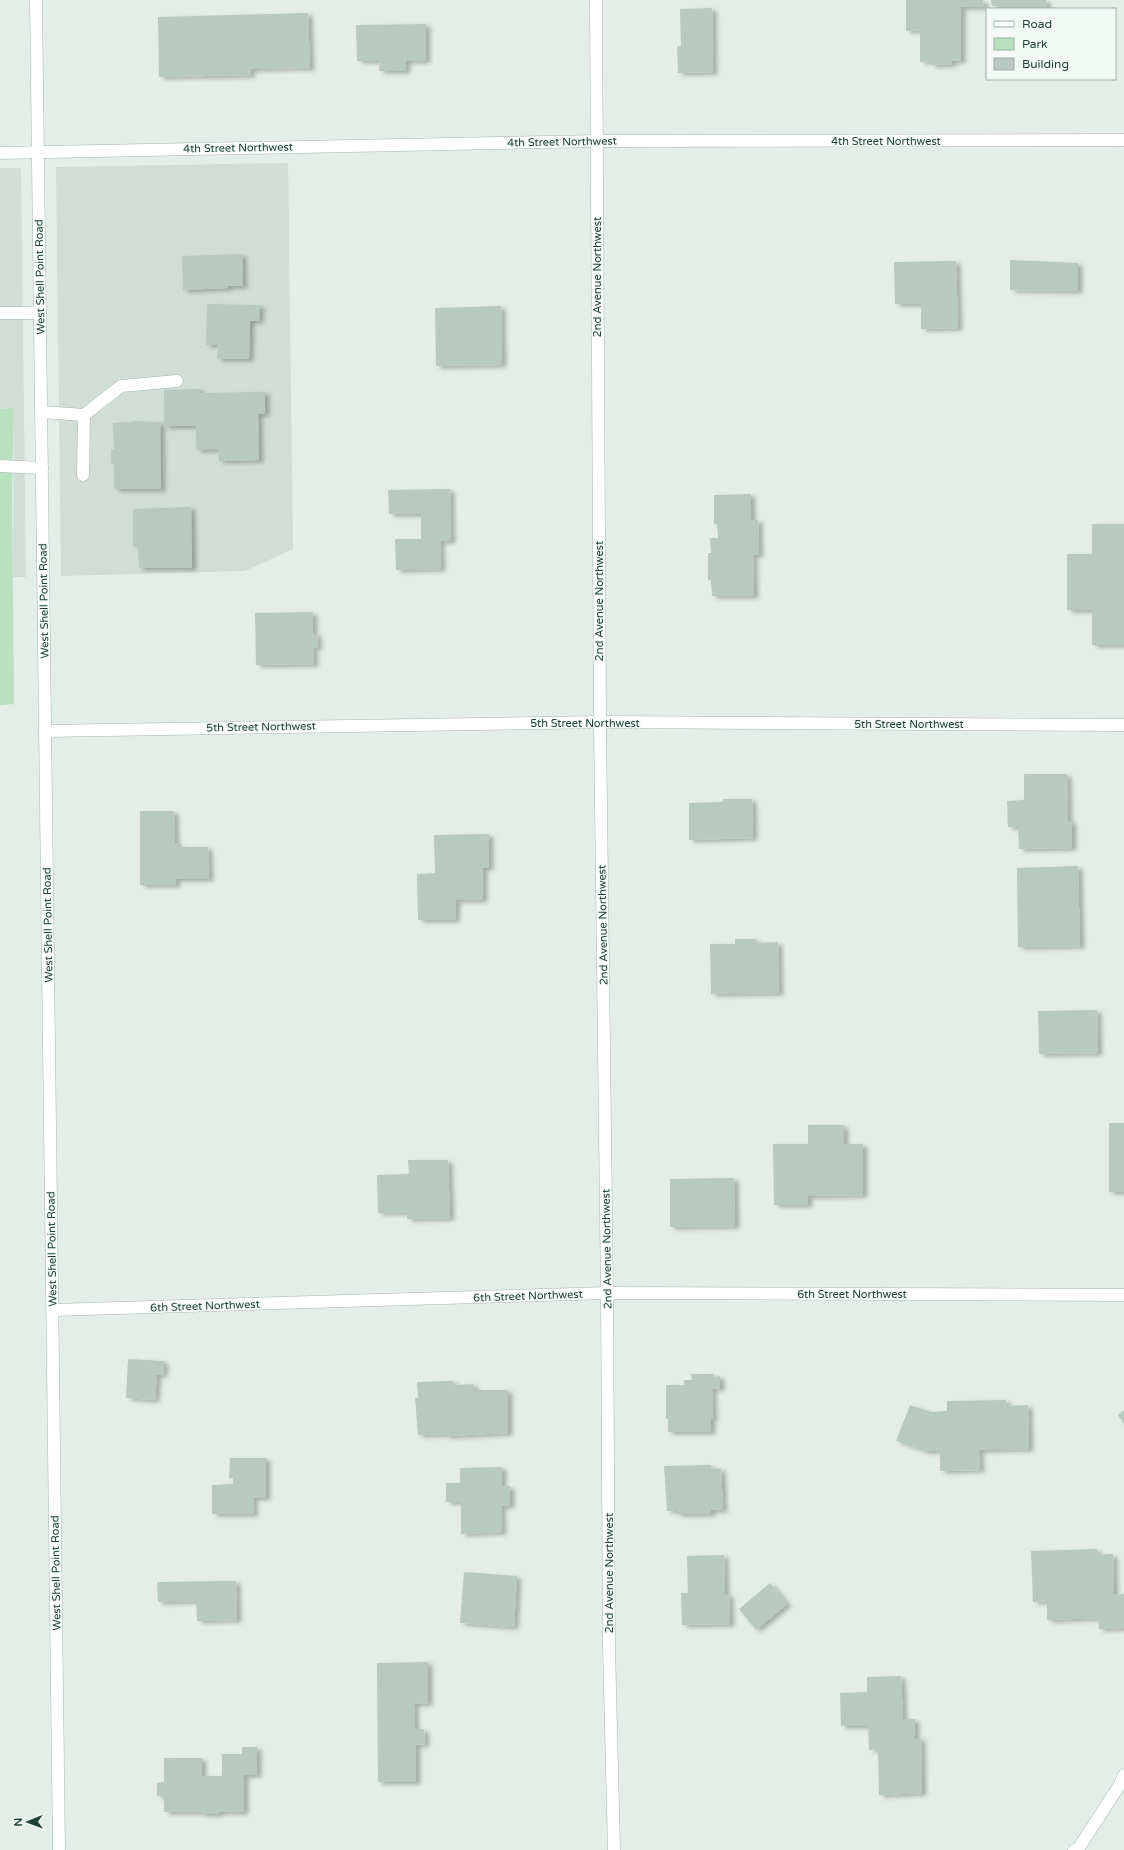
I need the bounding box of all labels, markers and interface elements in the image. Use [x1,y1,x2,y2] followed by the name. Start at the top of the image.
[986,8,1116,80] legend
[1022,17,1052,31] text: Road
[1022,37,1048,51] text: Park
[1022,57,1069,71] text: Building
[507,135,617,149] street label: 4th Street Northwest
[831,135,941,148] street label: 4th Street Northwest
[183,141,293,155] street label: 4th Street Northwest
[591,217,604,337] street label: 2nd Avenue Northwest
[32,219,48,335] street label: West Shell Point Road
[593,541,606,661] street label: 2nd Avenue Northwest
[36,543,52,659] street label: West Shell Point Road
[530,717,640,730] street label: 5th Street Northwest
[854,718,964,731] street label: 5th Street Northwest
[206,720,316,734] street label: 5th Street Northwest
[595,865,611,985] street label: 2nd Avenue Northwest
[40,867,56,983] street label: West Shell Point Road
[599,1189,615,1309] street label: 2nd Avenue Northwest
[44,1191,60,1307] street label: West Shell Point Road
[473,1288,583,1304] street label: 6th Street Northwest
[797,1288,907,1301] street label: 6th Street Northwest
[150,1298,260,1314] street label: 6th Street Northwest
[603,1513,616,1633] street label: 2nd Avenue Northwest
[48,1515,64,1631] street label: West Shell Point Road
[8,1802,48,1842] north arrow
[12,1818,25,1827] text: N

